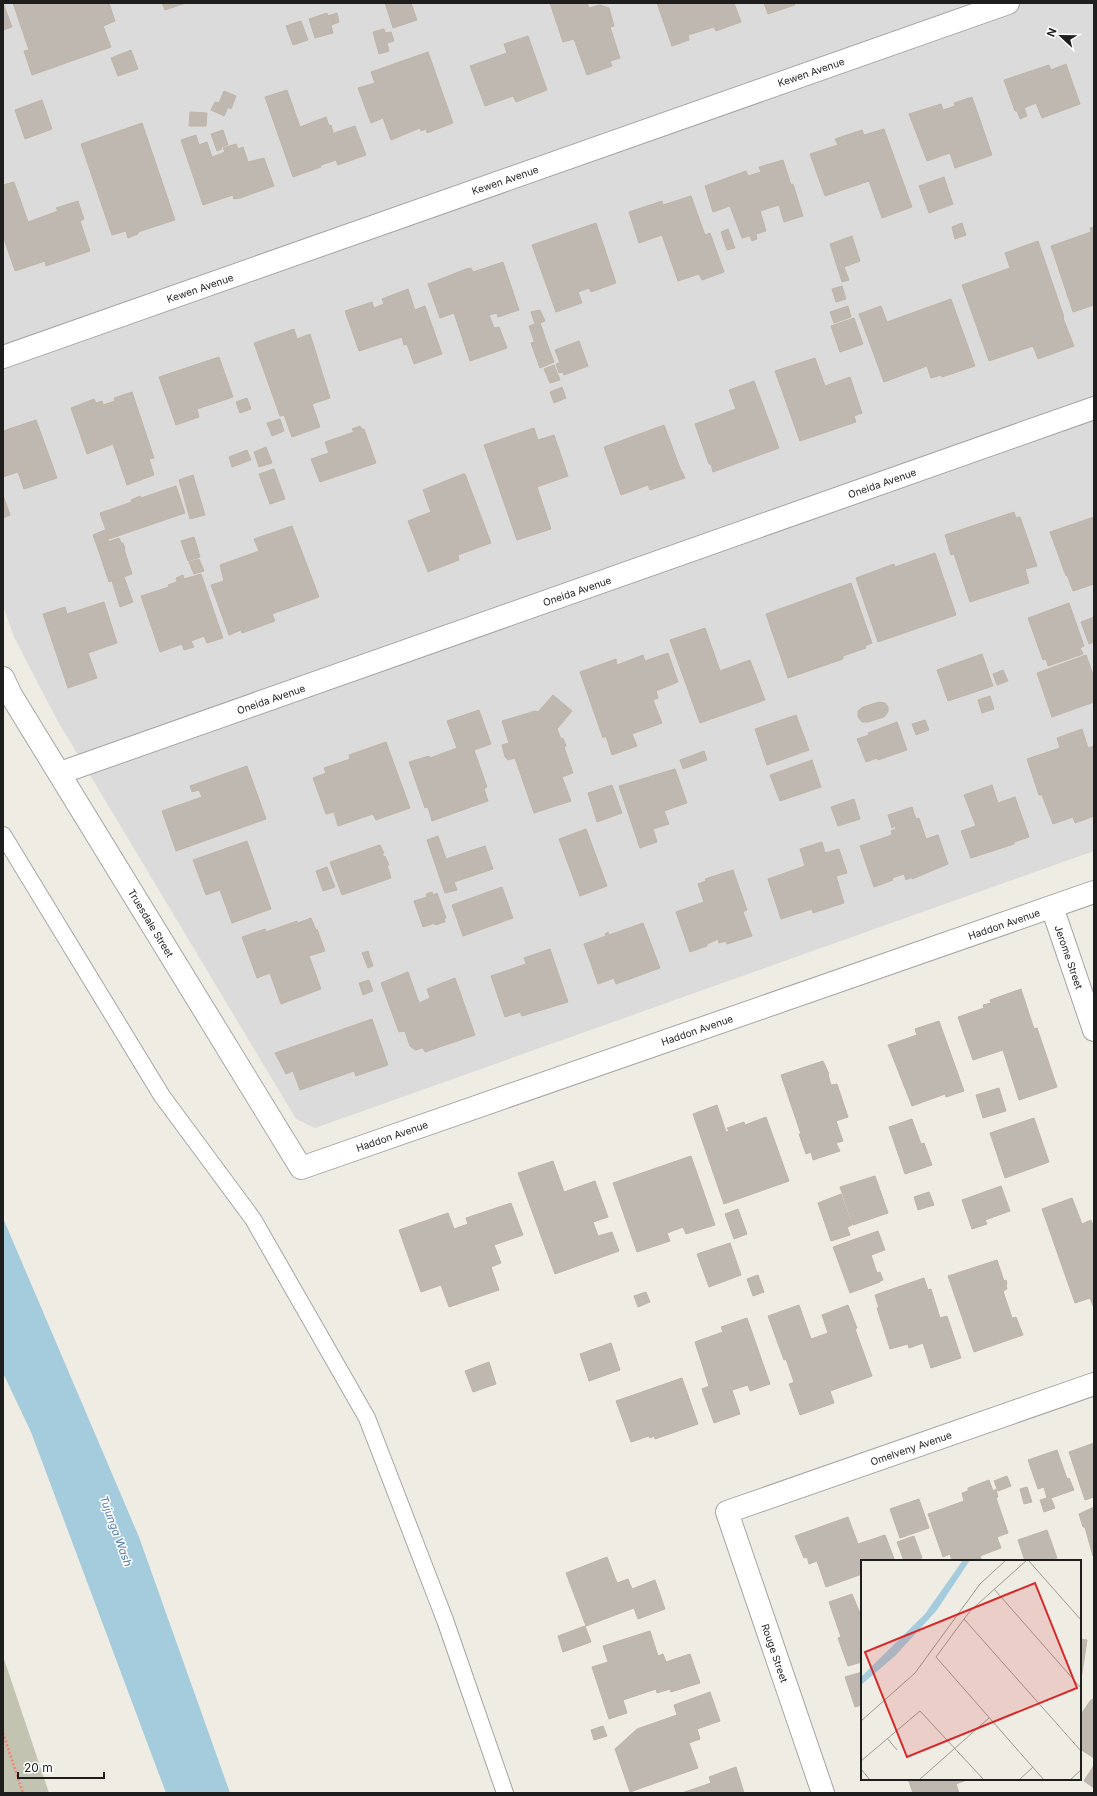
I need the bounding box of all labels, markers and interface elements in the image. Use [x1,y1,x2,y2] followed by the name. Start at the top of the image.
[1041,16,1081,56] north arrow
[1044,26,1060,39] text: N
[776,55,846,89] street label: Kewen Avenue
[470,163,540,197] street label: Kewen Avenue
[165,271,235,305] street label: Kewen Avenue
[846,466,918,500] street label: Oneida Avenue
[541,574,613,608] street label: Oneida Avenue
[235,682,307,716] street label: Oneida Avenue
[126,887,177,960] street label: Truesdale Street
[967,906,1042,942] street label: Haddon Avenue
[1052,923,1086,991] street label: Jerome Street
[660,1012,735,1048] street label: Haddon Avenue
[355,1118,430,1154] street label: Haddon Avenue
[869,1428,953,1468] street label: Omelveny Avenue
[97,1494,135,1569] water label: Tujunga Wash
[861,1560,1081,1780] inset map
[759,1622,791,1685] street label: Rouge Street
[18,1754,104,1780] scale bar
[24,1760,53,1775] text: 20 m

